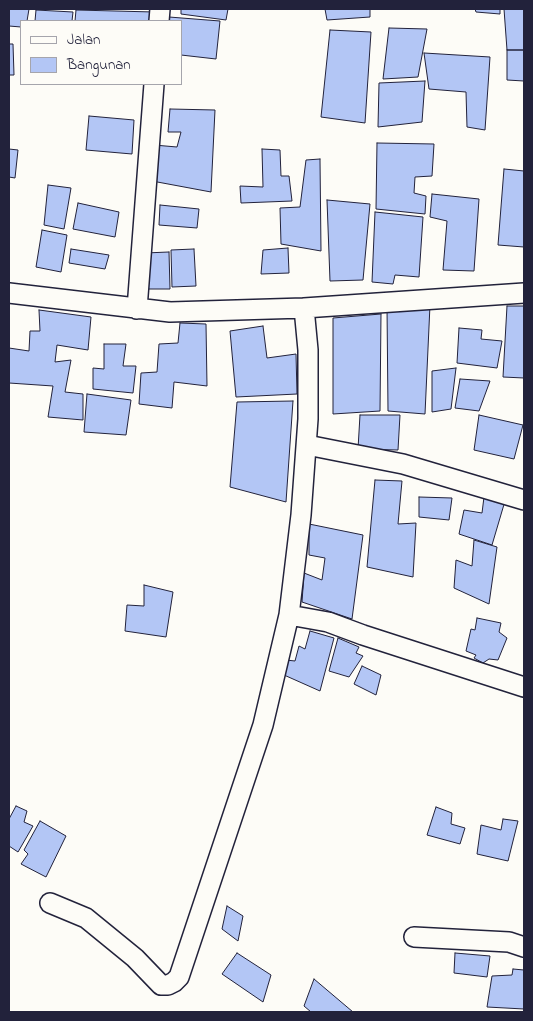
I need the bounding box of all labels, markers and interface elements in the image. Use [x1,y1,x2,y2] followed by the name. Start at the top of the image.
[20,20,182,85] legend
[67,29,100,51] text: Jalan
[67,54,131,76] text: Bangunan

